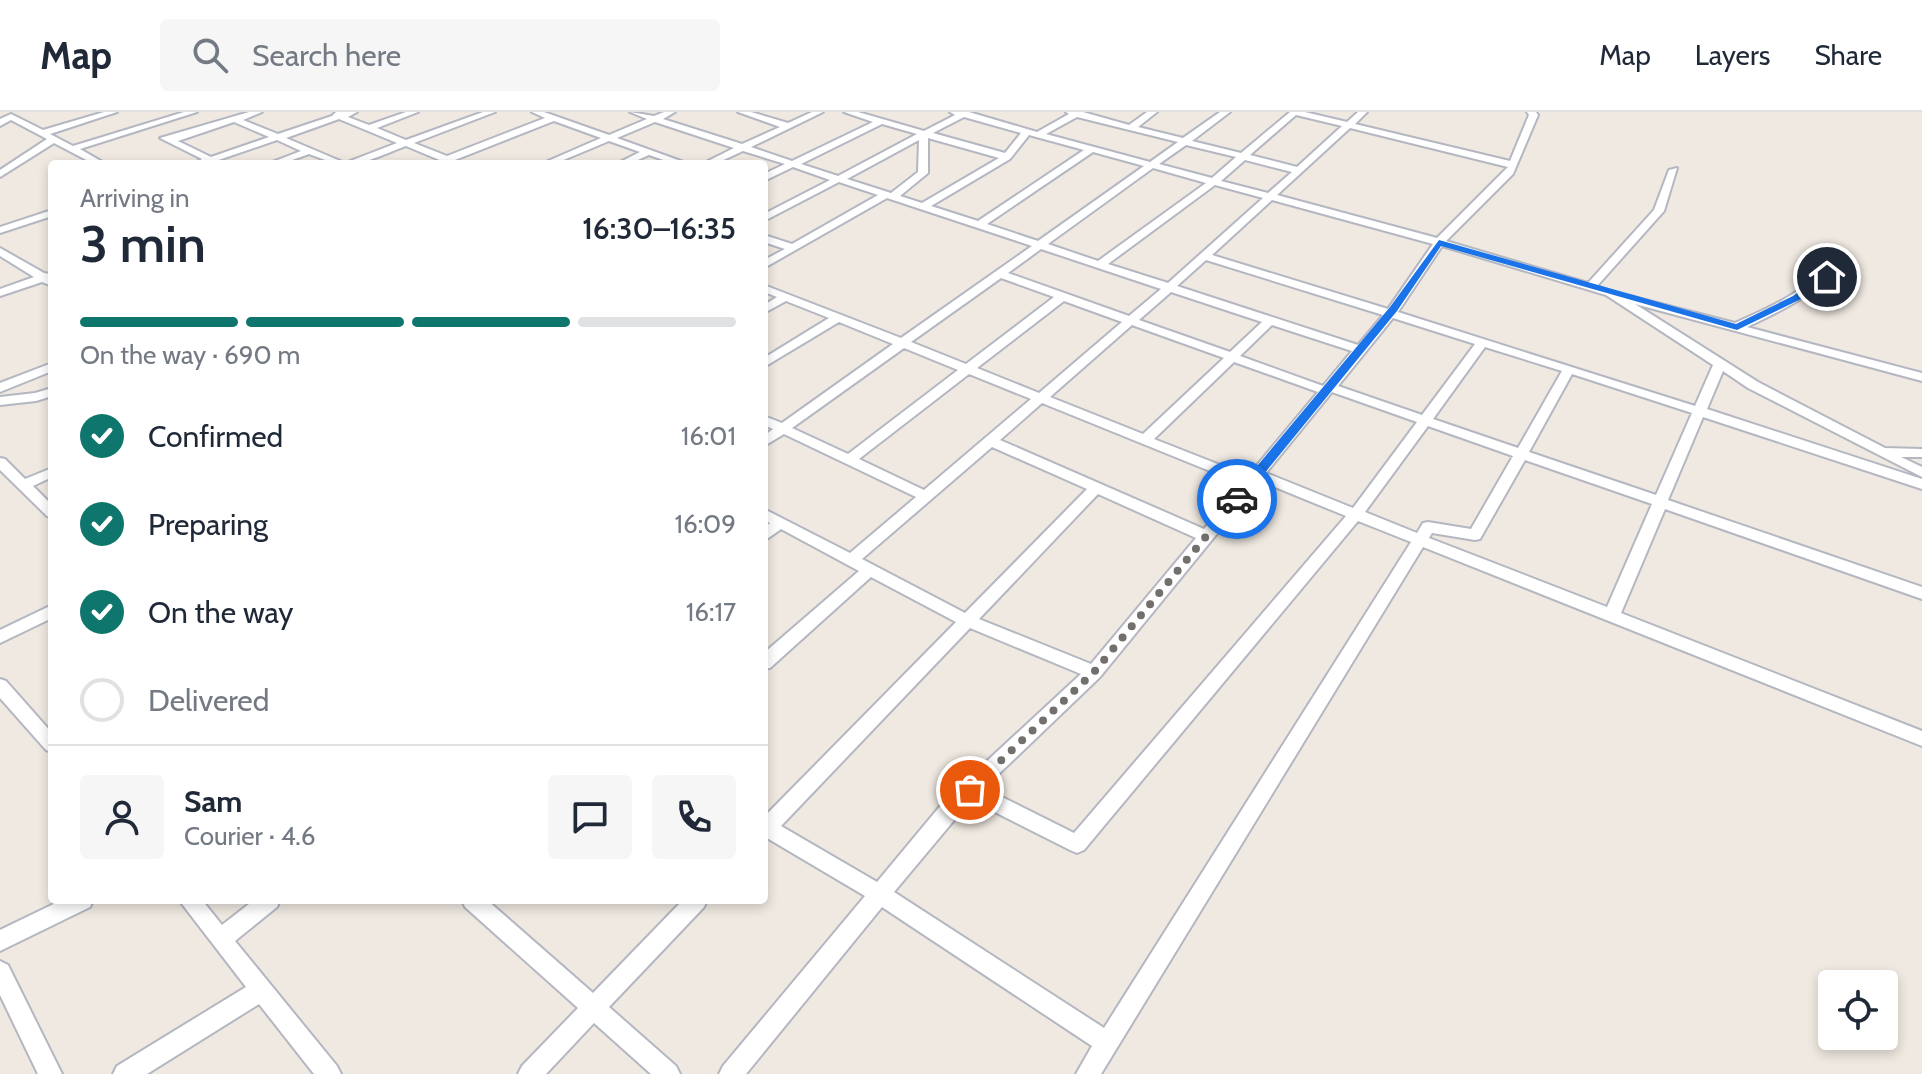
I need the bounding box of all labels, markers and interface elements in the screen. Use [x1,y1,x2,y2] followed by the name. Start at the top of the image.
[160,19,720,91] search box
[40,32,112,79] text: Map
[188,33,232,77] icon: search
[252,37,401,74] text: Search here
[1599,38,1651,72] text: Map
[1695,38,1770,72] text: Layers
[1814,38,1882,72] text: Share
[80,182,190,214] text: Arriving in
[582,210,736,247] text: 16:30–16:35
[80,212,206,275] text: 3 min
[1793,243,1861,311] pin
[1805,255,1849,299] icon: home
[80,339,300,371] text: On the way · 690 m
[80,414,124,458] icon: check
[148,418,283,455] text: Confirmed
[681,420,736,452] text: 16:01
[1197,459,1277,539] courier
[1215,477,1259,521] icon: car
[80,502,124,546] icon: check
[148,506,268,543] text: Preparing
[674,508,736,540] text: 16:09
[80,590,124,634] icon: check
[148,594,293,631] text: On the way
[686,596,736,628] text: 16:17
[148,682,269,719] text: Delivered
[936,756,1004,824] pin
[948,768,992,812] icon: bag
[80,775,164,859] button: person
[548,775,632,859] button: chat
[652,775,736,859] button: phone
[184,783,242,820] text: Sam
[184,820,316,852] text: Courier · 4.6
[1818,970,1898,1050] map controls
[1818,970,1898,1050] button: locate

